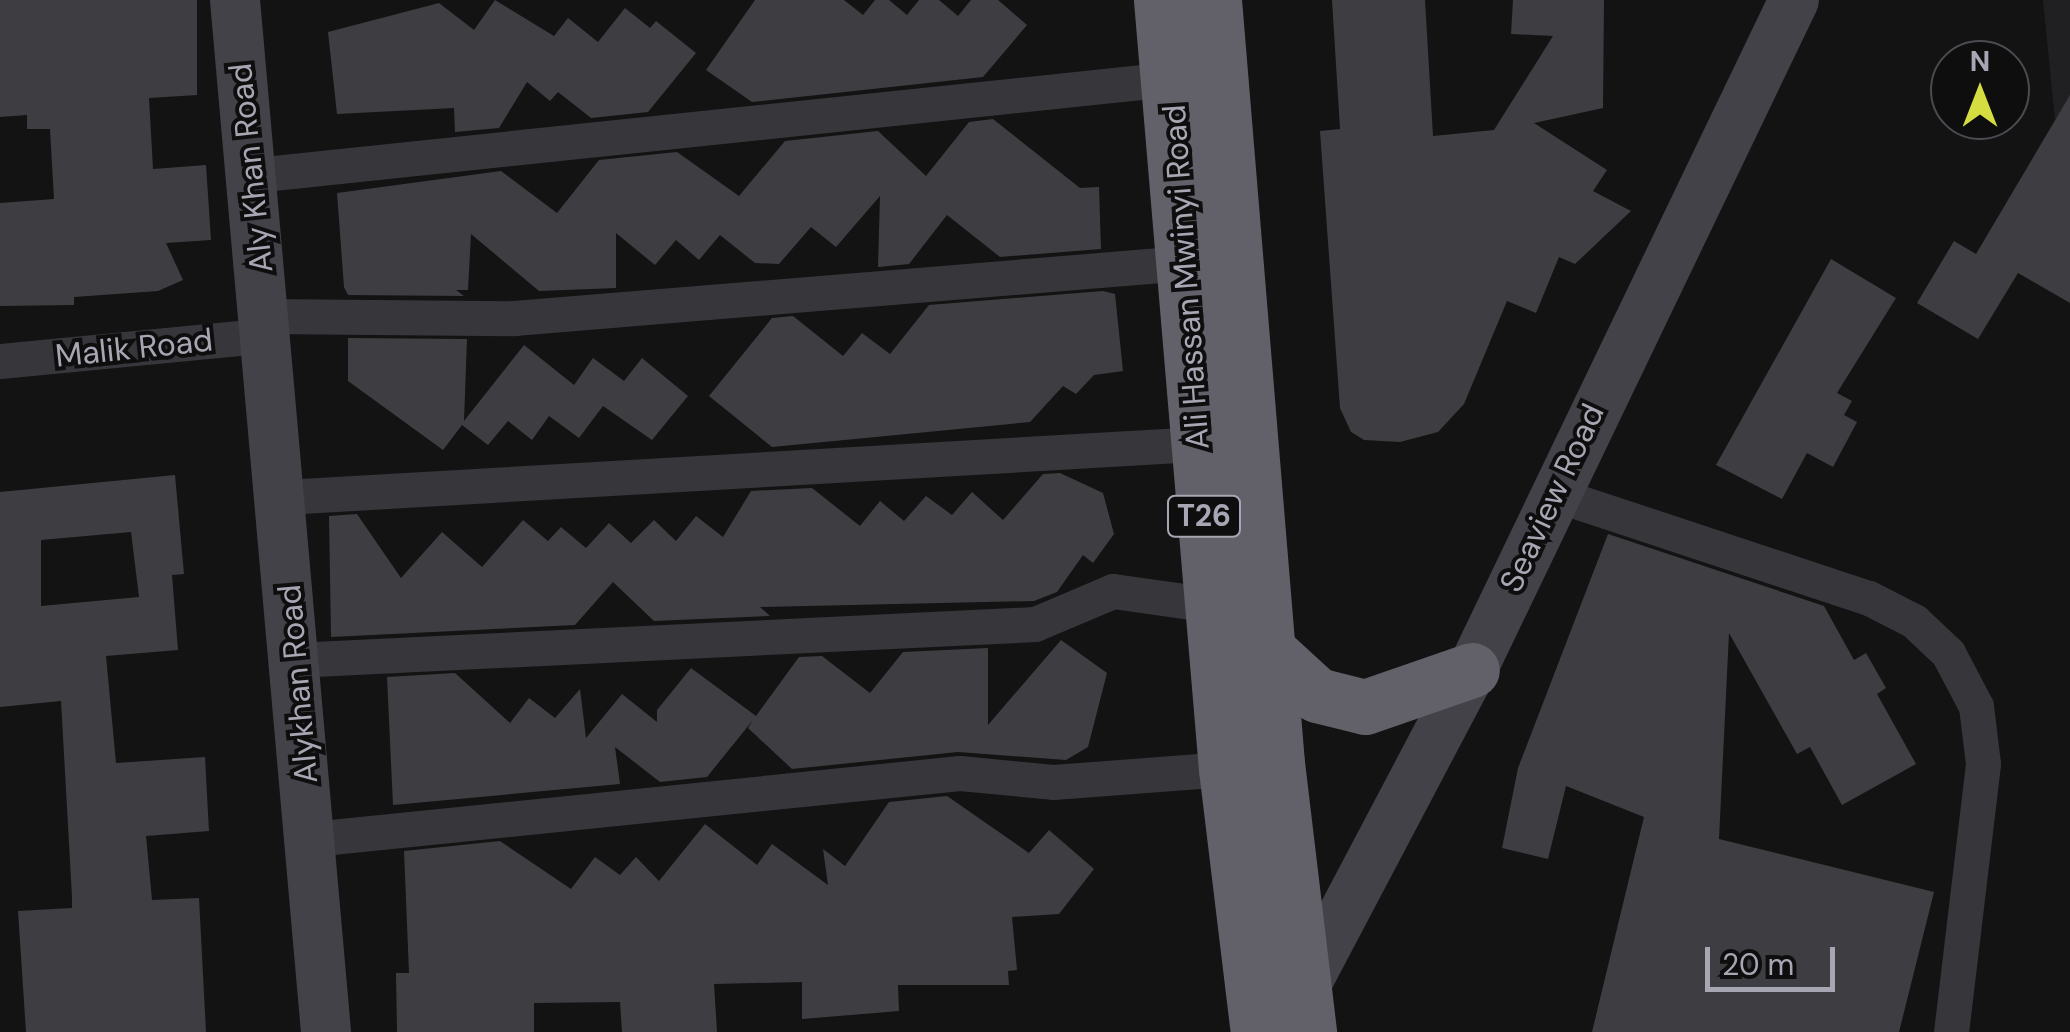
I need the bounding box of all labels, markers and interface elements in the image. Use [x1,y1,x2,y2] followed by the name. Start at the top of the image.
[1930,40,2030,140] north arrow
[1970,43,1990,80] text: N
[221,61,281,275] street label: Aly Khan Road
[1155,103,1217,451] street label: Ali Hassan Mwinyi Road
[53,321,215,375] street label: Malik Road
[1492,398,1612,598] street label: Seaview Road
[1166,491,1242,541] road number: T26
[270,583,326,785] street label: Alykhan Road
[1710,927,1840,989] scale bar
[1722,945,1794,984] text: 20 m

